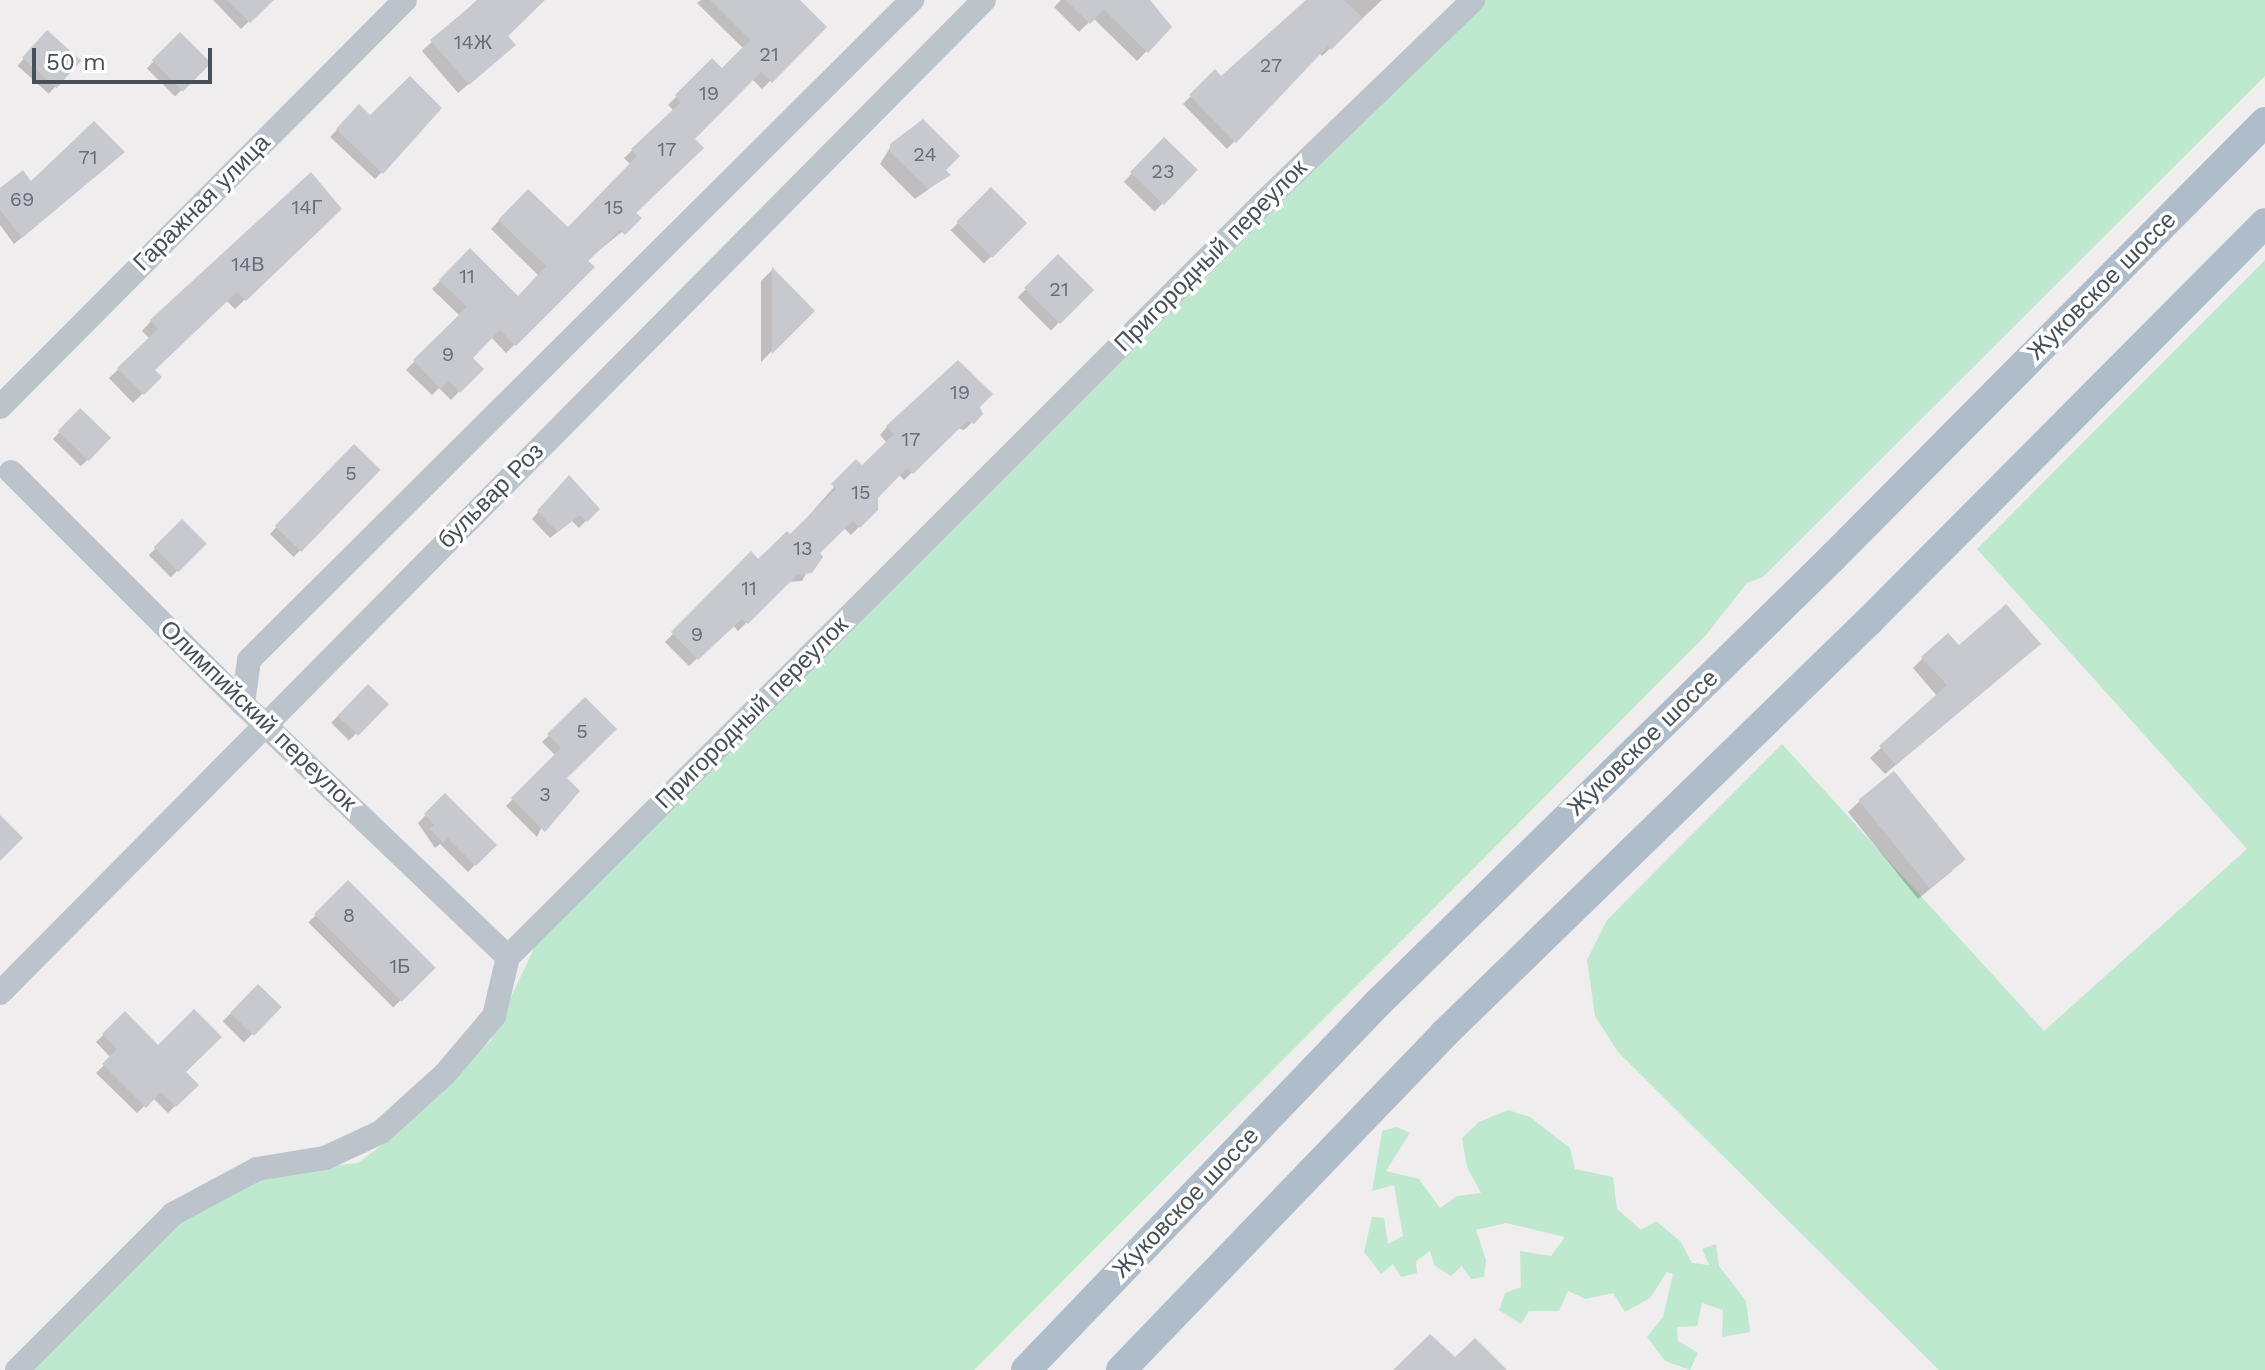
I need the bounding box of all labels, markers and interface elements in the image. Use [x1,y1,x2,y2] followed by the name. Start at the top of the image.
[454,30,492,54] house number: 14Ж
[36,32,216,82] scale bar
[759,42,779,66] house number: 21
[46,48,106,76] text: 50 m
[1260,53,1282,77] house number: 27
[699,81,719,105] house number: 19
[128,129,276,277] street label: Гаражная улица
[657,137,677,161] house number: 17
[913,142,937,166] house number: 24
[78,145,98,169] house number: 71
[1109,154,1313,358] street label: Пригородный переулок
[1151,159,1175,183] house number: 23
[10,187,34,211] house number: 69
[292,195,322,219] house number: 14Г
[604,195,624,219] house number: 15
[2022,206,2182,366] street label: Жуковское шоссе
[231,252,265,276] house number: 14В
[459,264,475,288] house number: 11
[1049,277,1069,301] house number: 21
[442,342,454,366] house number: 9
[950,380,970,404] house number: 19
[901,427,921,451] house number: 17
[432,437,550,555] street label: бульвар Роз
[345,461,357,485] house number: 5
[851,480,871,504] house number: 15
[793,536,813,560] house number: 13
[741,576,757,600] house number: 11
[650,611,854,815] street label: Пригородный переулок
[154,615,362,817] street label: Олимпийский переулок
[691,622,703,646] house number: 9
[1562,664,1724,822] street label: Жуковское шоссе
[576,719,588,743] house number: 5
[539,782,551,806] house number: 3
[343,903,355,927] house number: 8
[390,954,410,978] house number: 1Б
[1107,1122,1265,1284] street label: Жуковское шоссе

